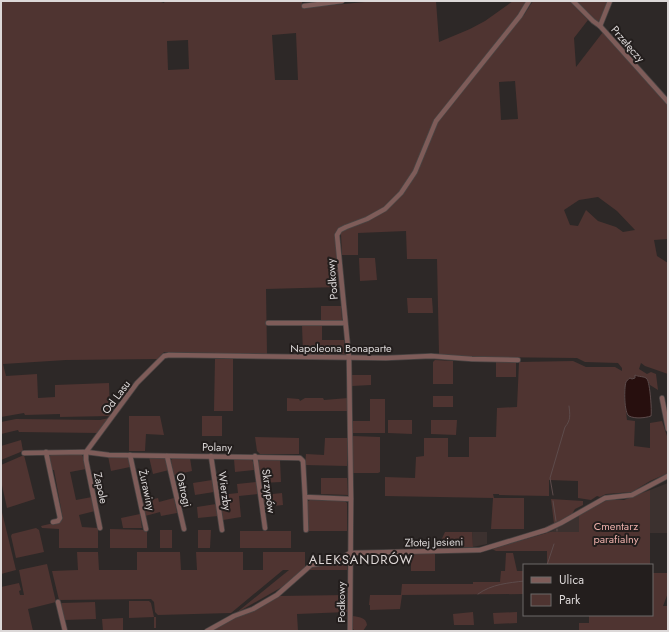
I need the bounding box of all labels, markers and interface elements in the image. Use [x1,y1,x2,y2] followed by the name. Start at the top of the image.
[608,22,649,66] street label: Przełęczy
[322,258,342,300] street label: Podkowy
[290,340,392,356] street label: Napoleona Bonaparte
[98,377,134,417] street label: Od Lasu
[202,439,232,455] street label: Polany
[135,468,159,512] street label: Żurawiny
[258,468,280,515] street label: Skrzypów
[214,470,236,512] street label: Wierzby
[90,471,112,506] street label: Zapole
[172,471,196,509] street label: Ostrogi
[593,518,639,547] park label: Cmentarz parafialny
[404,533,464,551] street label: Złotej Jesieni
[309,550,413,569] district label: ALEKSANDRÓW
[523,564,653,616] legend
[559,571,584,589] text: Ulica
[333,581,349,623] street label: Podkowy
[559,591,581,609] text: Park

